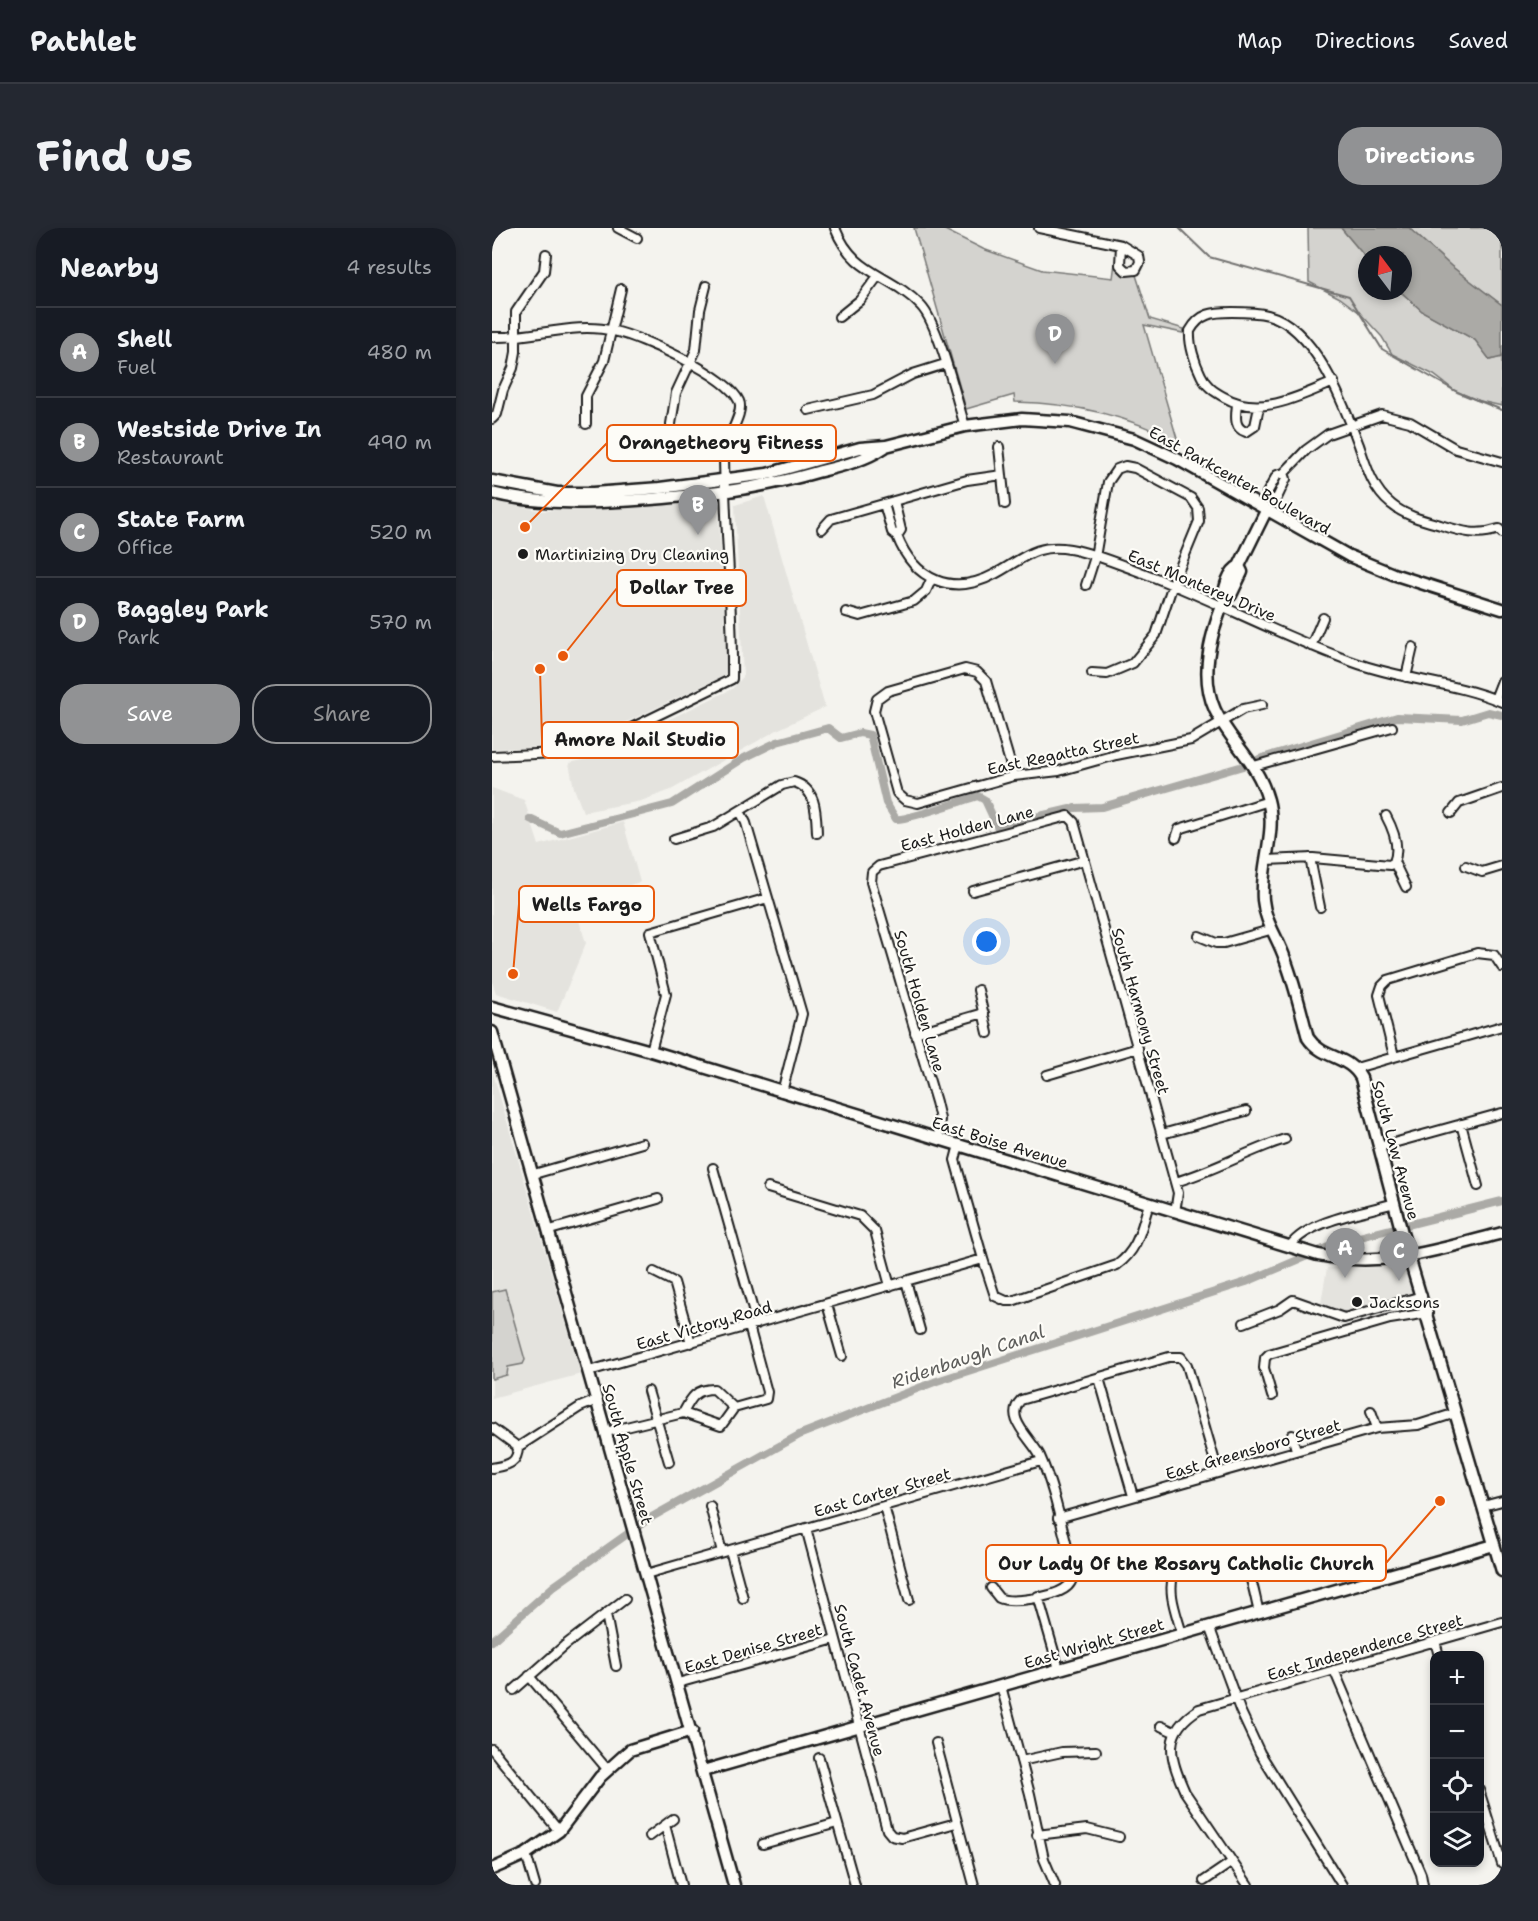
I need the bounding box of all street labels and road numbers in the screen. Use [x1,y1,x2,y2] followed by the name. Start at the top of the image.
[1145,422,1334,539] street label: East Parkcenter Boulevard
[1125,545,1279,626] street label: East Monterey Drive
[985,727,1141,780] street label: East Regatta Street
[898,801,1036,856] street label: East Holden Lane
[1107,925,1174,1097] street label: South Harmony Street
[889,928,950,1075] street label: South Holden Lane
[1367,1078,1424,1222] street label: South Law Avenue
[929,1112,1071,1173] street label: East Boise Avenue
[634,1296,774,1355] street label: East Victory Road
[597,1381,658,1527] street label: South Apple Street
[1163,1414,1343,1485] street label: East Greensboro Street
[811,1463,953,1522] street label: East Carter Street
[829,1602,890,1759] street label: South Cadet Avenue
[1265,1609,1465,1685] street label: East Independence Street
[1022,1613,1167,1674] street label: East Wright Street
[682,1619,824,1678] street label: East Denise Street

